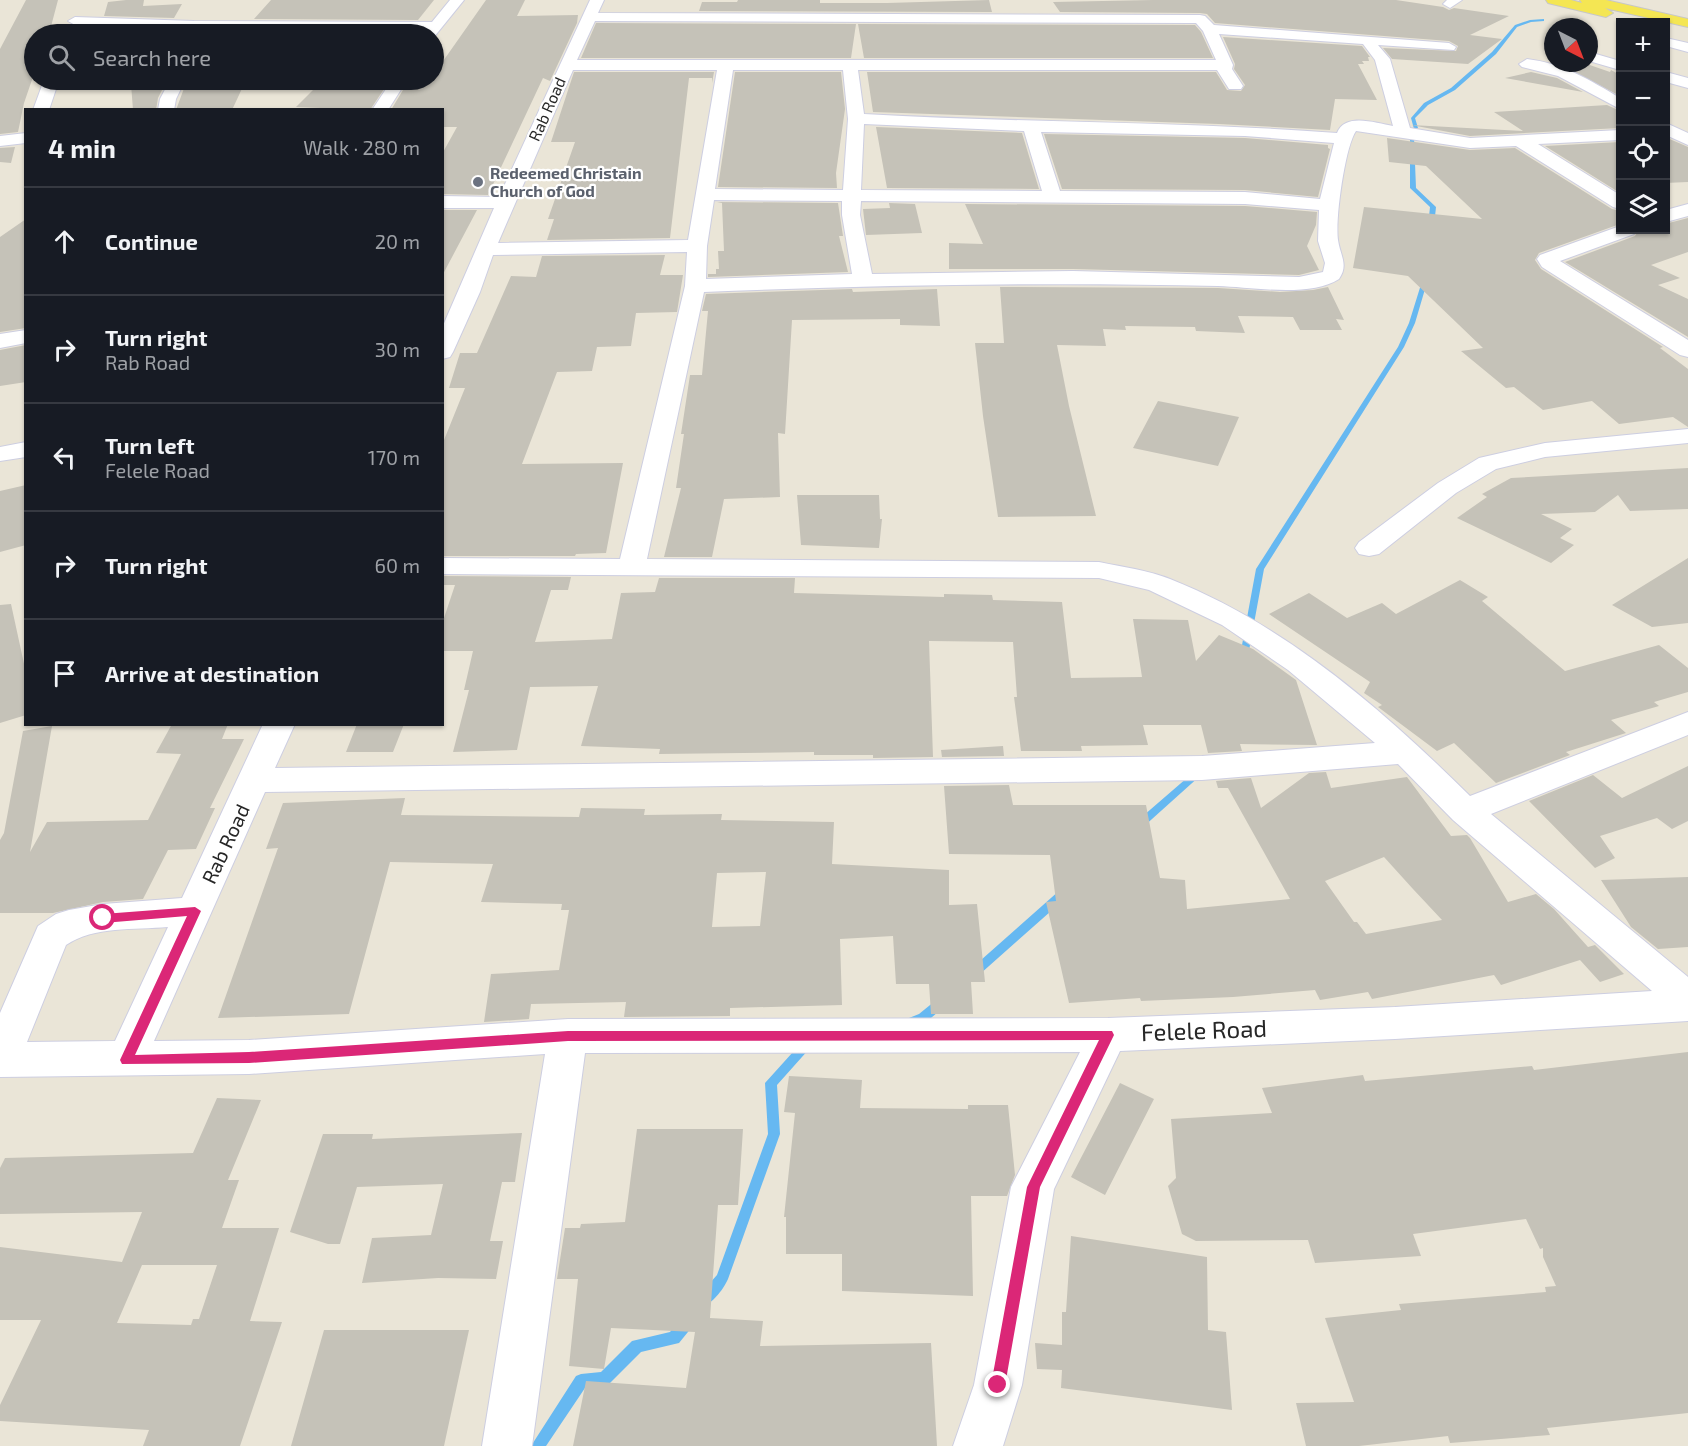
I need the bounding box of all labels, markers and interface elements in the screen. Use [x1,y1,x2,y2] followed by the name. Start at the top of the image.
[1544,18,1598,72] north arrow
[1616,18,1670,234] map controls
[1616,18,1670,72] button: +
[24,24,444,90] search box
[45,41,78,74] icon: search
[93,44,211,70] text: Search here
[1616,72,1670,126] button: −
[524,74,569,144] street label: Rab Road
[1616,126,1670,180] button: locate
[48,132,116,163] text: 4 min
[303,135,420,159] text: Walk · 280 m
[490,163,642,200] place label: Redeemed Christain Church of God
[471,175,485,189] marker: Redeemed Christain Church of God
[1616,180,1670,234] button: layers
[48,225,81,258] icon: ahead
[105,228,198,254] text: Continue
[375,229,420,253] text: 20 m
[105,324,207,350] text: Turn right
[48,333,81,366] icon: right
[375,337,420,361] text: 30 m
[105,350,190,374] text: Rab Road
[105,432,194,458] text: Turn left
[48,441,81,474] icon: left
[368,445,420,469] text: 170 m
[105,458,210,482] text: Felele Road
[48,549,81,582] icon: right
[105,552,207,578] text: Turn right
[375,553,420,577] text: 60 m
[48,657,81,690] icon: arrive
[105,660,319,686] text: Arrive at destination
[196,800,254,887] street label: Rab Road
[89,904,115,930] route start
[1140,1013,1267,1046] street label: Felele Road
[984,1371,1010,1397] route end

